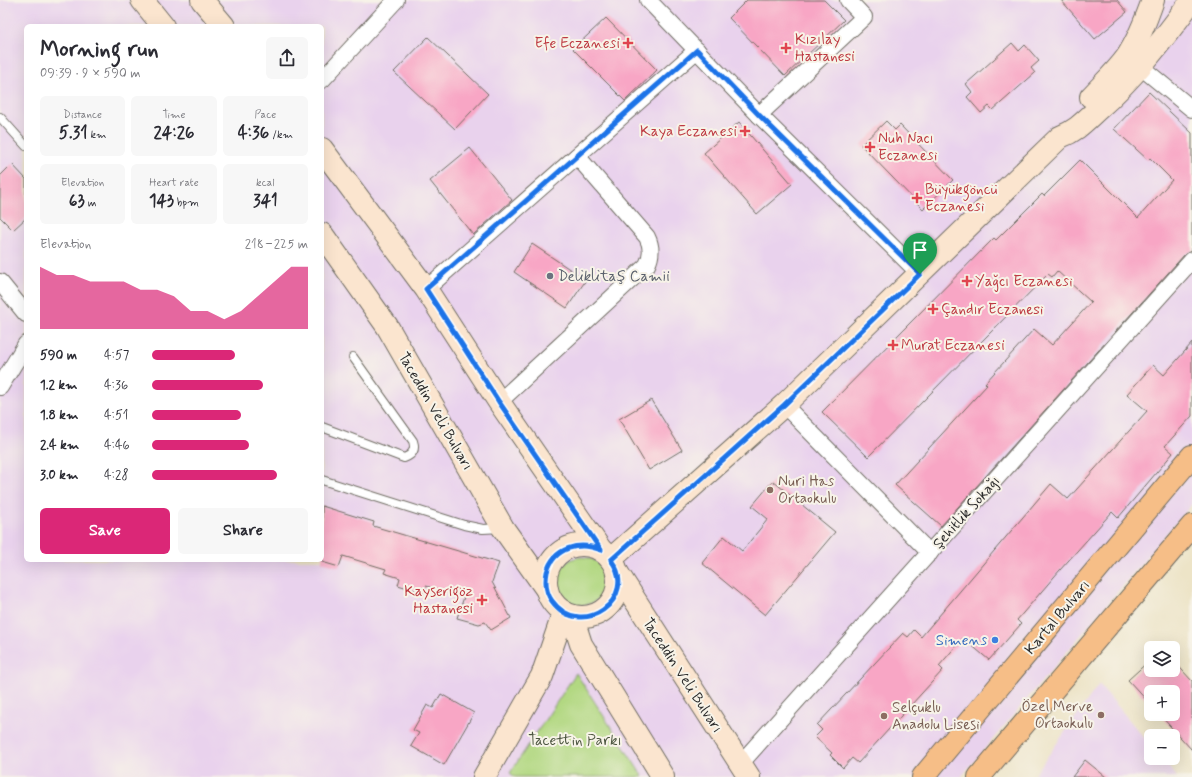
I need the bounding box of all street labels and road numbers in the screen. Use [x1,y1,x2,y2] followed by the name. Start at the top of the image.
[393,349,477,474] street label: Taceddin Veli Bulvarı
[928,472,1005,554] street label: Şehitlik Sokağı
[1021,576,1095,659] street label: Kartal Bulvarı
[637,614,727,737] street label: Taceddin Veli Bulvarı

